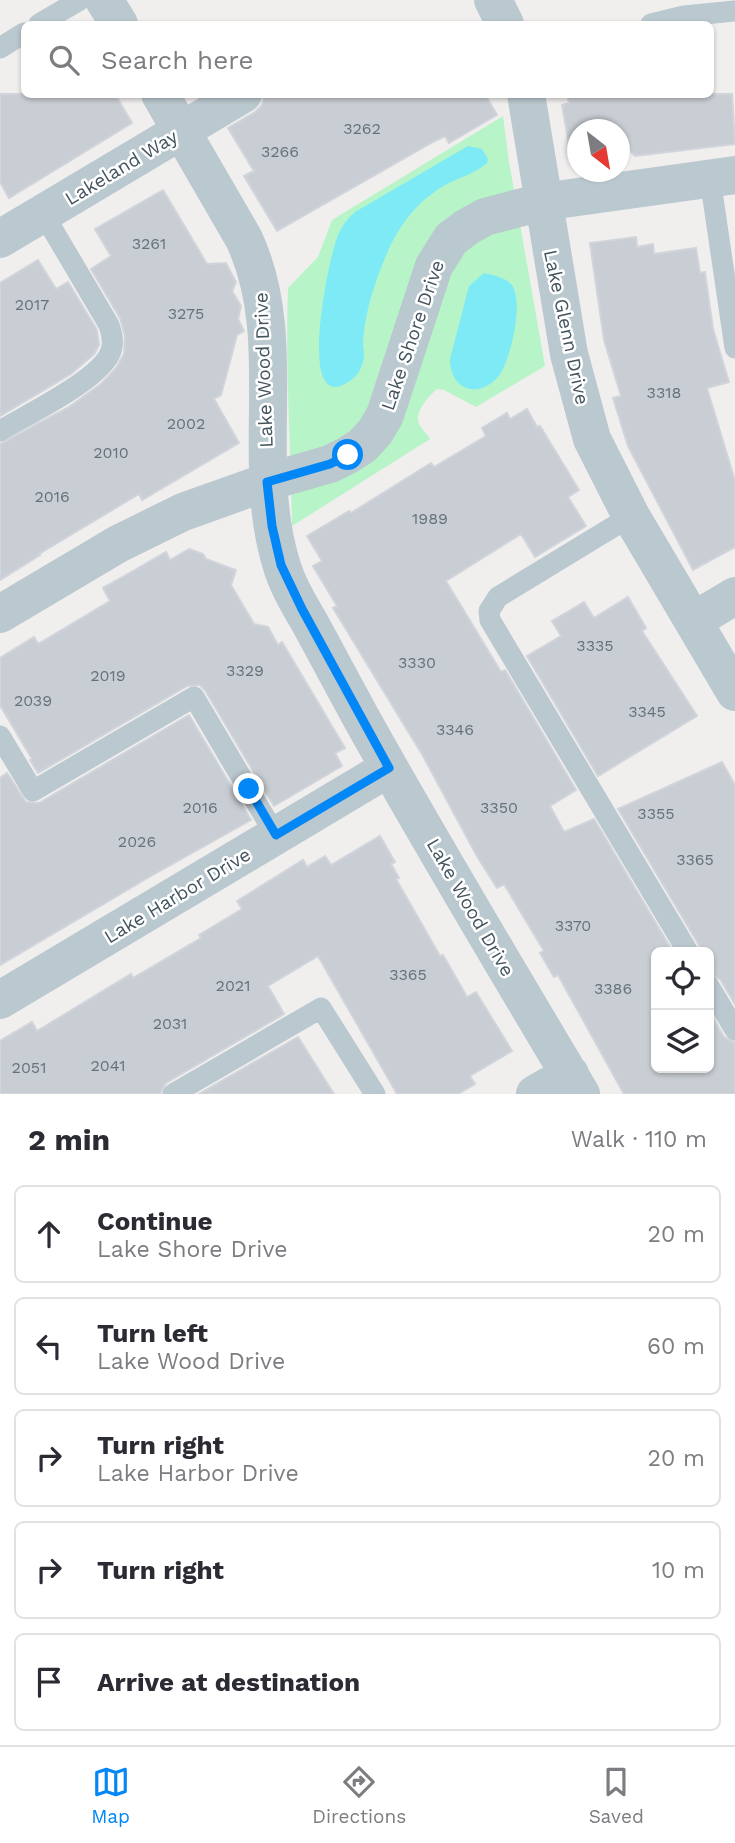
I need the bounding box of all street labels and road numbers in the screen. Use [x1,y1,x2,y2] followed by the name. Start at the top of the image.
[61,125,182,210] street label: Lakeland Way
[539,248,594,407] street label: Lake Glenn Drive
[376,257,449,413] street label: Lake Shore Drive
[249,292,278,448] street label: Lake Wood Drive
[422,834,519,980] street label: Lake Wood Drive
[100,843,255,948] street label: Lake Harbor Drive

